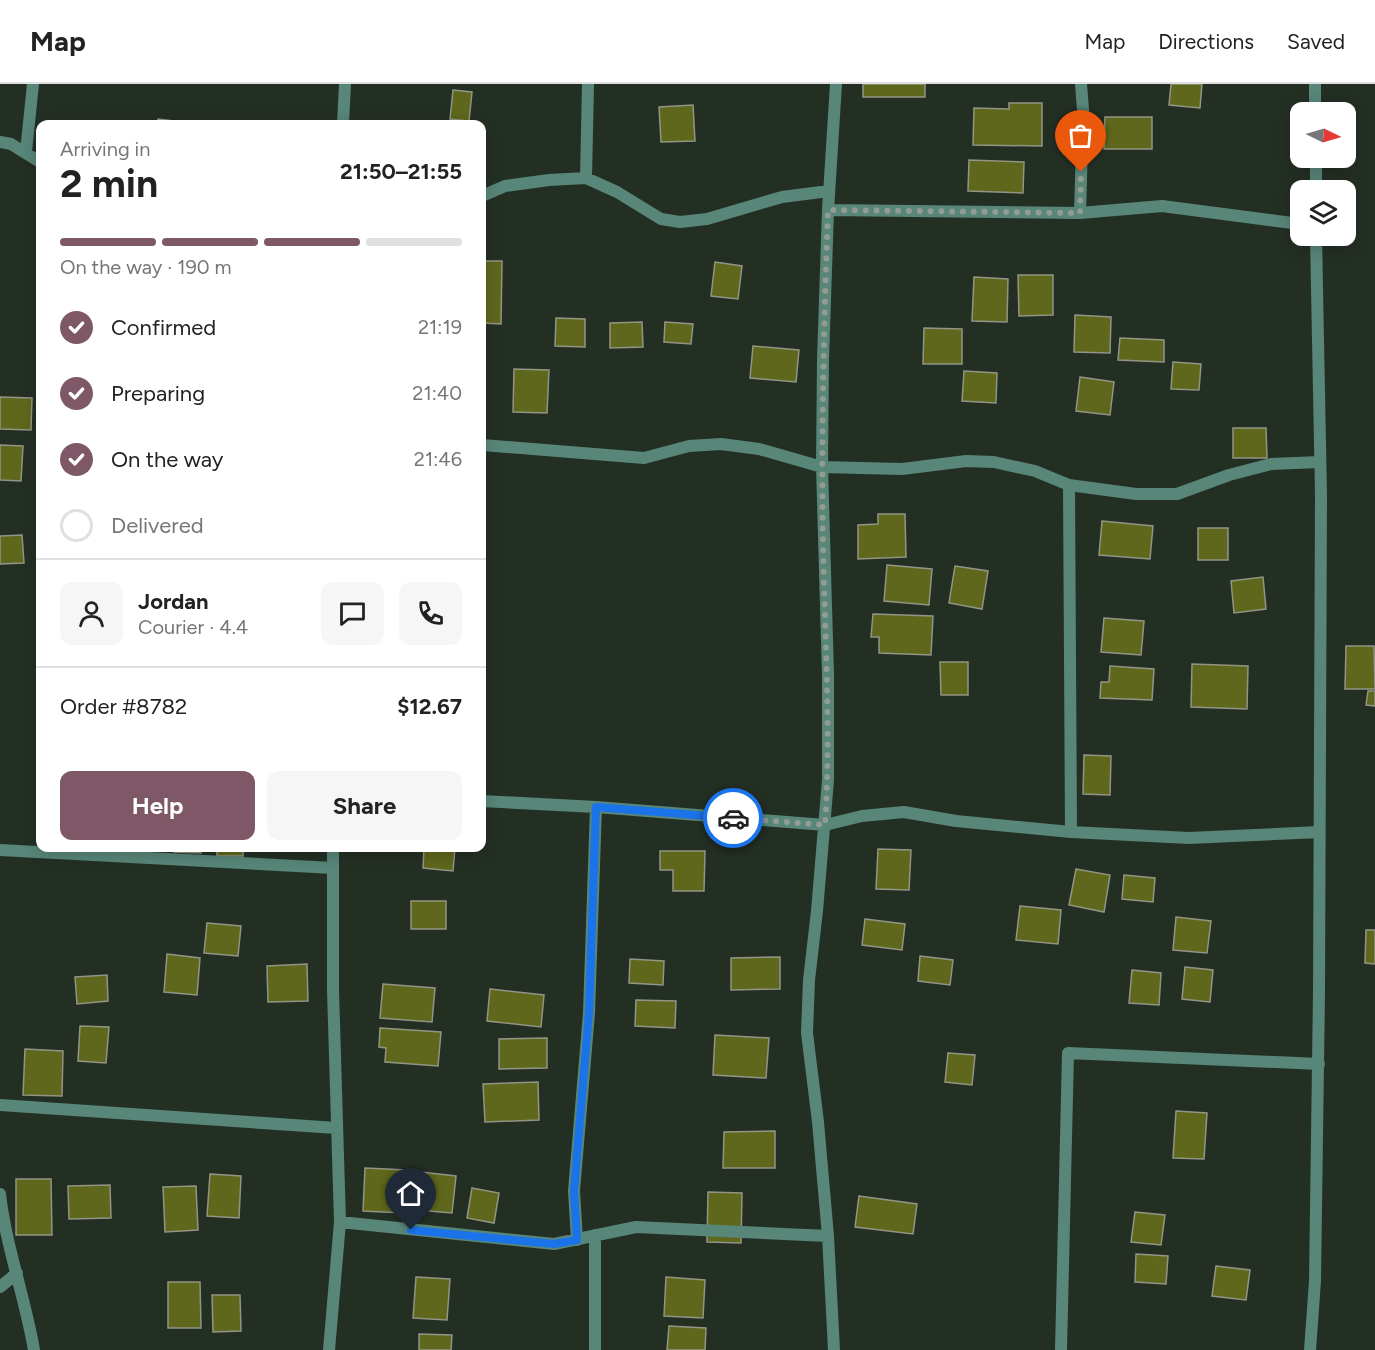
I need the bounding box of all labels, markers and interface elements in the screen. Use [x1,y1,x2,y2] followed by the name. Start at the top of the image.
[30,24,86,58] text: Map
[1084,29,1125,54] text: Map
[1158,29,1254,54] text: Directions
[1287,29,1345,54] text: Saved
[1290,102,1356,168] north arrow
[1290,102,1356,246] map controls
[1055,110,1106,172] pin
[1064,119,1097,152] icon: bag
[60,137,150,161] text: Arriving in
[340,158,462,185] text: 21:50–21:55
[60,160,158,207] text: 2 min
[1290,180,1356,246] button: layers
[60,255,232,279] text: On the way · 190 m
[60,311,93,344] icon: check
[111,314,216,341] text: Confirmed
[418,315,462,339] text: 21:19
[60,377,93,410] icon: check
[111,380,205,407] text: Preparing
[412,381,462,405] text: 21:40
[60,443,93,476] icon: check
[111,446,223,473] text: On the way
[414,447,462,471] text: 21:46
[111,512,204,539] text: Delivered
[60,582,123,645] button: person
[321,582,384,645] button: chat
[399,582,462,645] button: phone
[138,588,209,615] text: Jordan
[138,615,248,639] text: Courier · 4.4
[60,693,187,720] text: Order #8782
[397,693,462,720] text: $12.67
[60,771,255,840] button: Help
[267,771,462,840] button: Share
[703,788,763,848] courier
[717,802,750,835] icon: car
[385,1168,436,1230] pin
[394,1177,427,1210] icon: home

